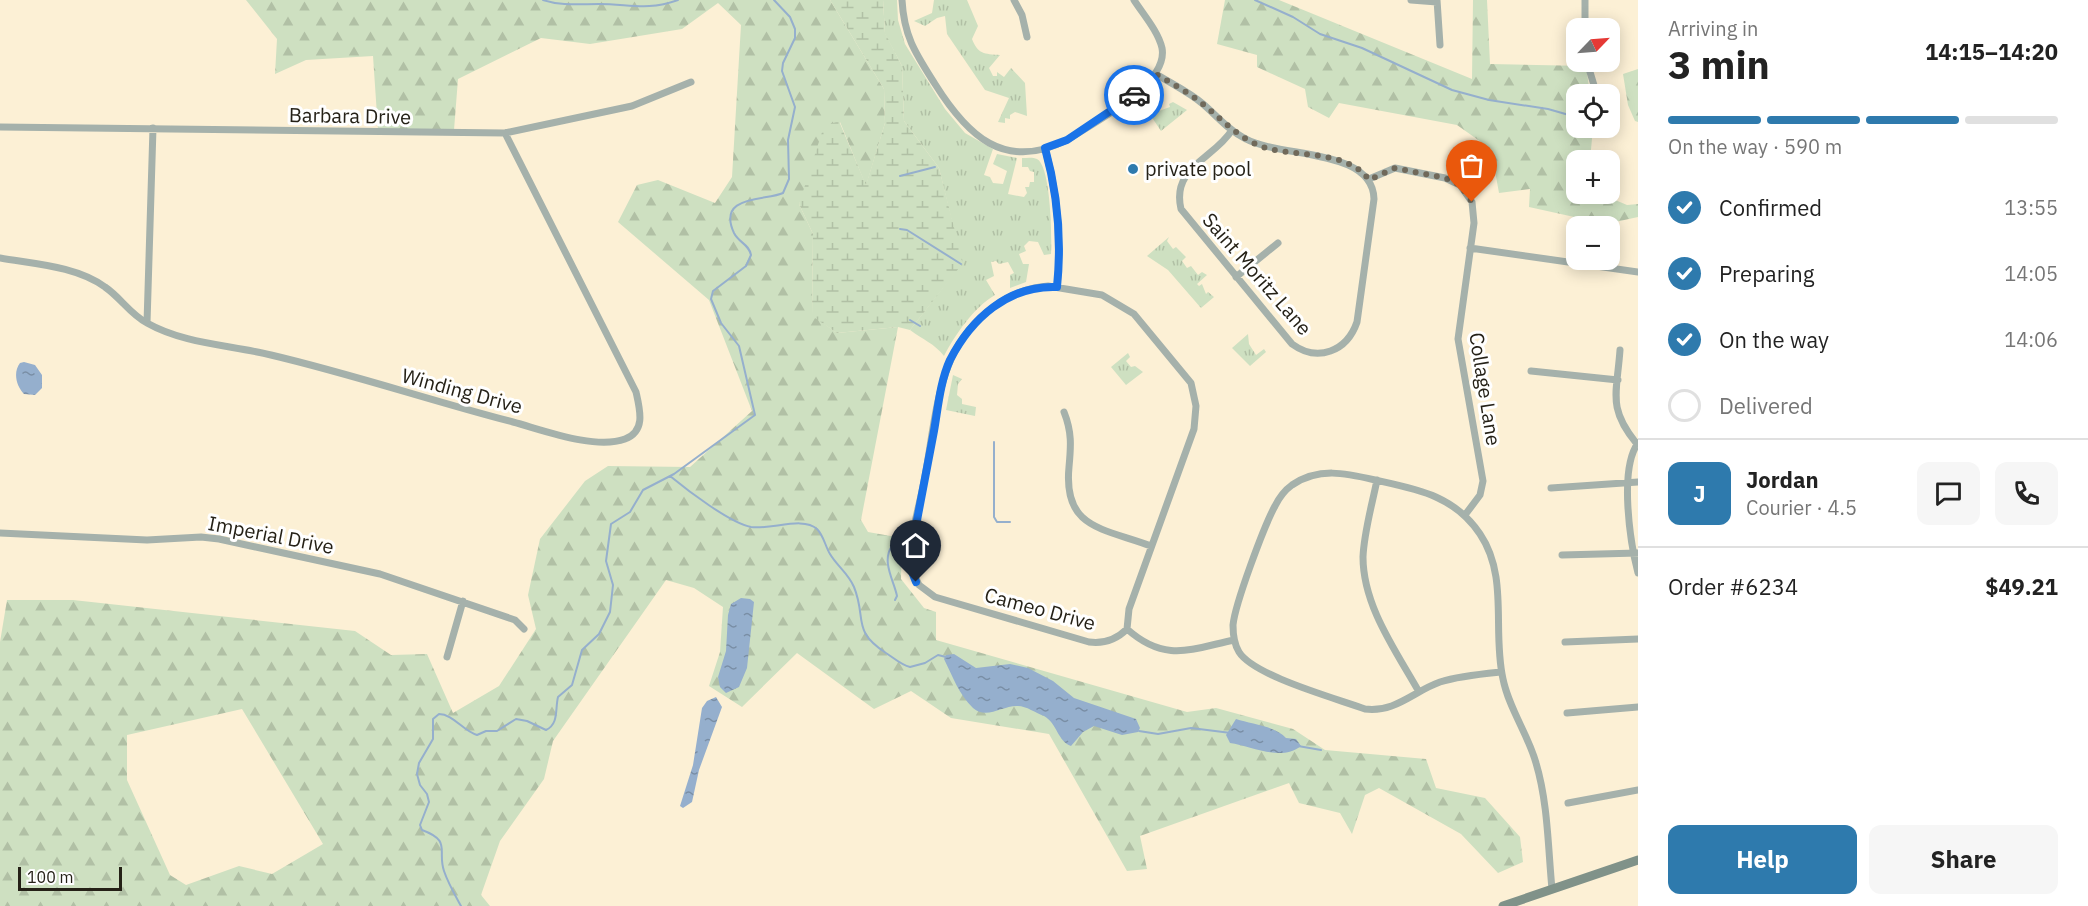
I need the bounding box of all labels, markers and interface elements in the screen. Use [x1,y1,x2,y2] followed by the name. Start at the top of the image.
[1668,15,1758,42] text: Arriving in
[1566,18,1620,72] north arrow
[1566,18,1620,270] map controls
[1925,37,2058,66] text: 14:15–14:20
[1668,39,1770,90] text: 3 min
[1104,65,1164,125] courier
[1118,79,1151,112] icon: car
[1566,84,1620,138] button: locate
[289,101,411,130] street label: Barbara Drive
[1668,133,1842,160] text: On the way · 590 m
[1446,140,1497,202] pin
[1455,149,1488,182] icon: bag
[1566,150,1620,204] button: +
[1145,155,1251,182] place label: private pool
[1126,162,1140,176] marker: private pool
[1668,191,1701,224] icon: check
[1719,193,1822,222] text: Confirmed
[2004,194,2058,221] text: 13:55
[1197,207,1318,341] street label: Saint Moritz Lane
[1566,216,1620,270] button: −
[1668,257,1701,290] icon: check
[1719,259,1814,288] text: Preparing
[2004,260,2058,287] text: 14:05
[1668,323,1701,356] icon: check
[1719,325,1829,354] text: On the way
[2004,326,2058,353] text: 14:06
[1463,330,1508,447] street label: Collage Lane
[399,361,525,420] street label: Winding Drive
[1719,391,1813,420] text: Delivered
[1917,462,1980,525] button: chat
[1995,462,2058,525] button: phone
[1746,465,1819,494] text: Jordan
[1693,479,1706,508] text: J
[1746,494,1857,521] text: Courier · 4.5
[206,509,336,560] street label: Imperial Drive
[890,520,941,582] pin
[899,529,932,562] icon: home
[1668,572,1798,601] text: Order #6234
[1985,572,2058,601] text: $49.21
[982,581,1099,636] street label: Cameo Drive
[1668,825,1857,894] button: Help
[1869,825,2058,894] button: Share
[18,864,122,892] scale bar
[27,867,74,887] text: 100 m

